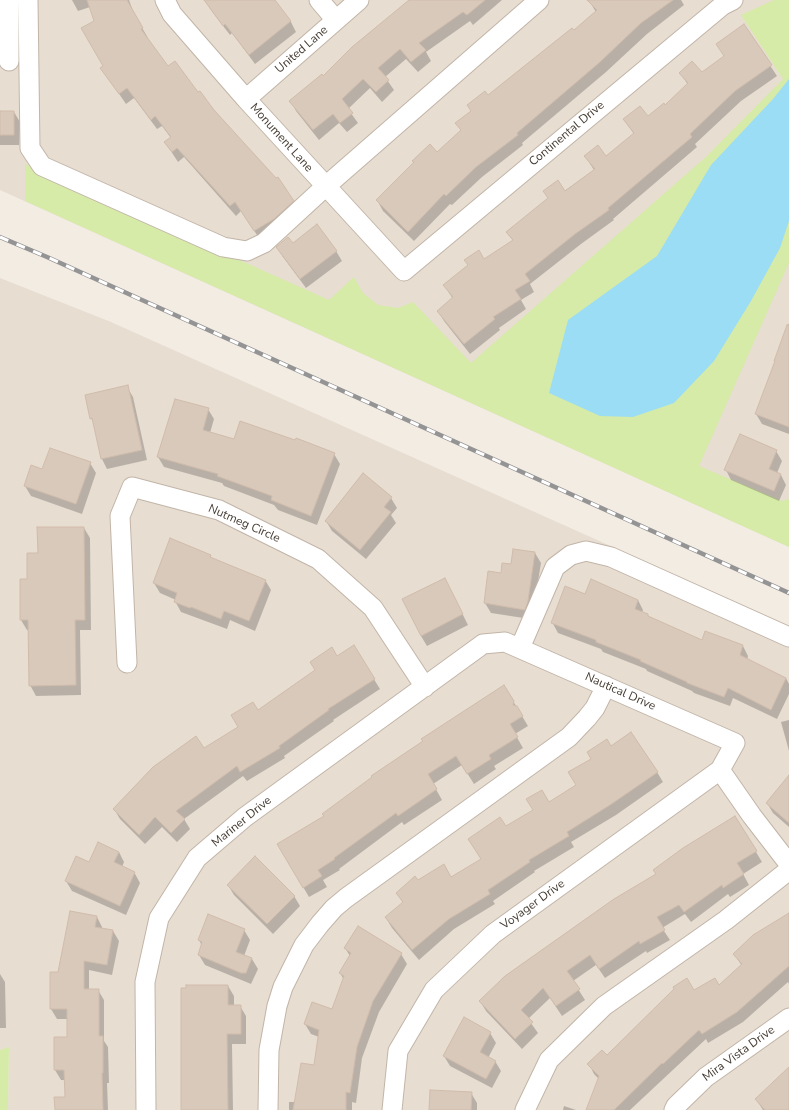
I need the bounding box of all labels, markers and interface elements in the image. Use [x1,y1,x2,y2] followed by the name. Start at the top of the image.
[273,23,331,77] street label: United Lane
[526,98,608,170] street label: Continental Drive
[246,101,316,175] street label: Monument Lane
[206,502,282,546] street label: Nutmeg Circle
[582,670,658,714] street label: Nautical Drive
[209,794,275,850] street label: Mariner Drive
[498,877,568,933] street label: Voyager Drive
[700,1023,778,1085] street label: Mira Vista Drive

